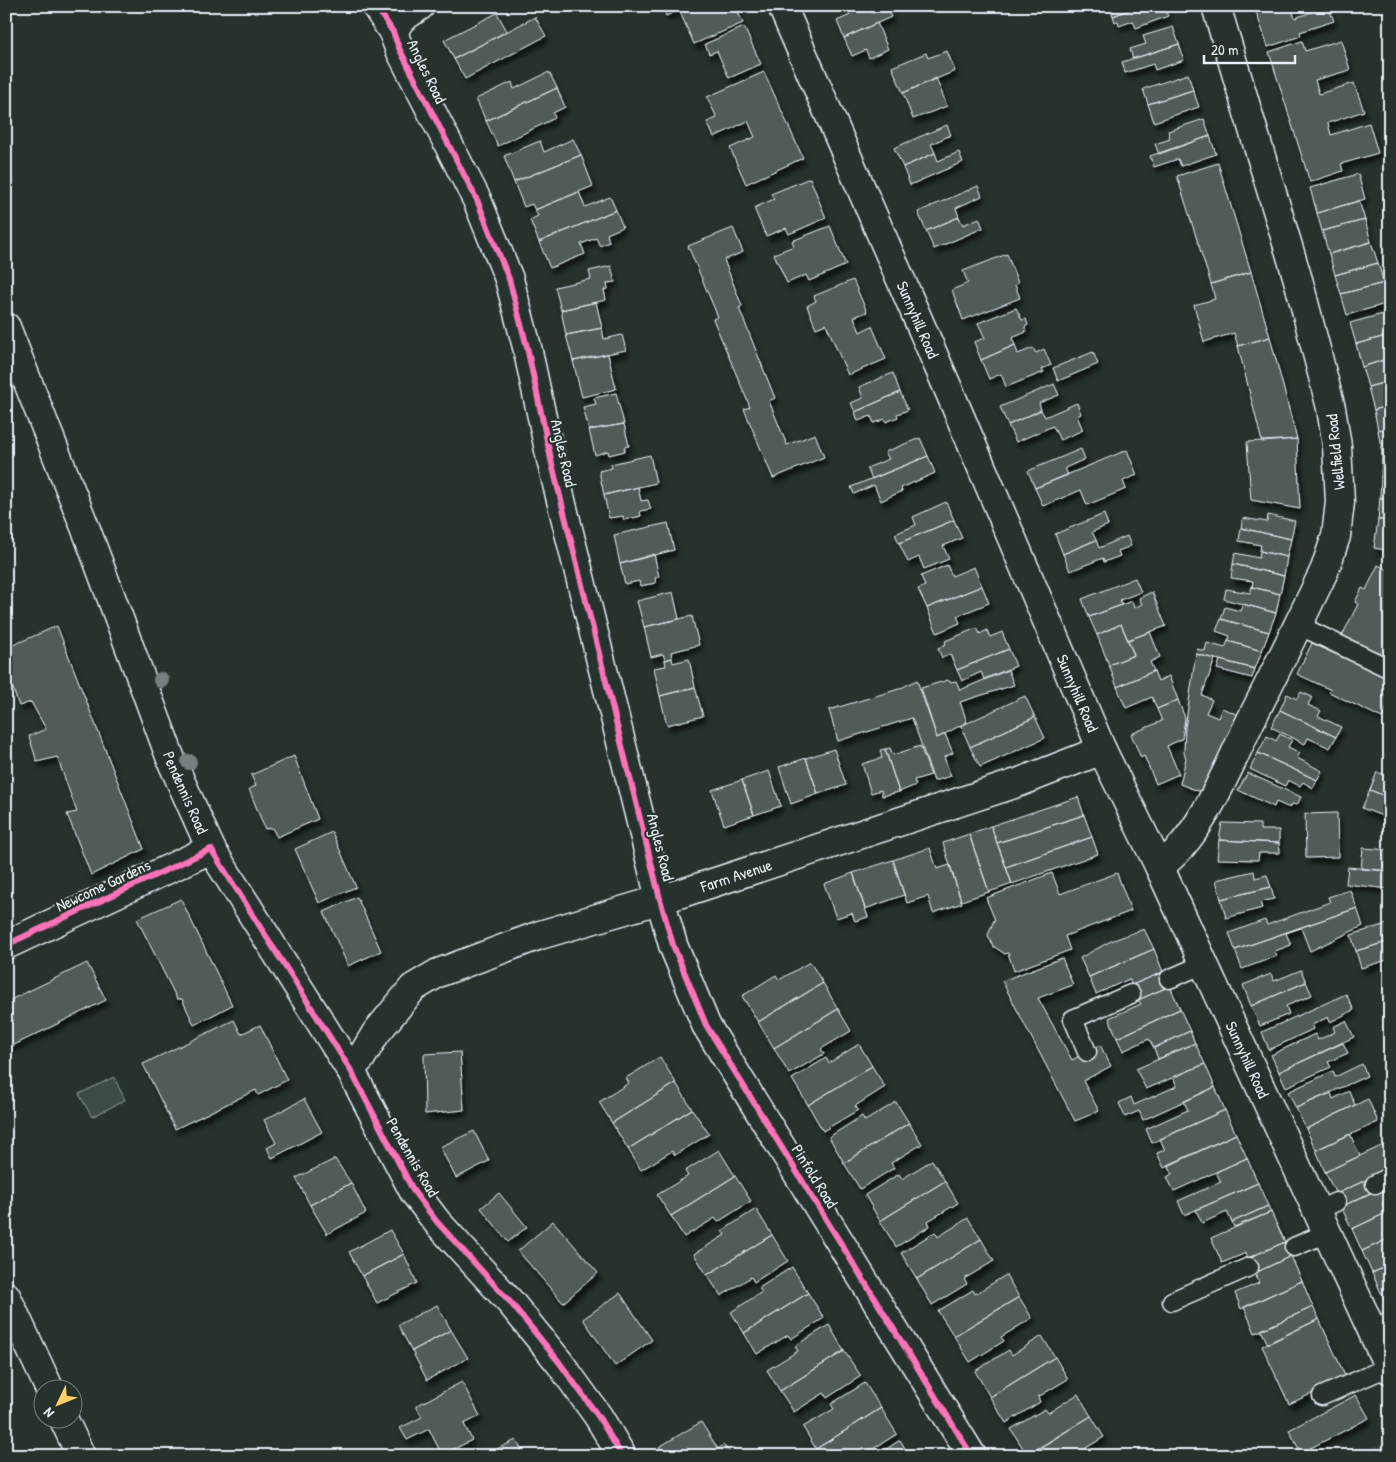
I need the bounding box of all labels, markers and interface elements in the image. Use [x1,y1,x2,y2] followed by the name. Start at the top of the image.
[1204,32,1295,64] scale bar
[402,35,452,107] street label: Angles Road
[1211,39,1238,60] text: 20 m
[892,278,945,362] street label: Sunnyhill Road
[1320,413,1350,491] street label: Wellfield Road
[546,417,582,489] street label: Angles Road
[1052,651,1104,735] street label: Sunnyhill Road
[158,748,214,837] street label: Pendennis Road
[642,811,680,883] street label: Angles Road
[52,853,154,917] street label: Newcome Gardens
[697,853,775,897] street label: Farm Avenue
[1221,1018,1275,1101] street label: Sunnyhill Road
[381,1113,445,1201] street label: Pendennis Road
[787,1140,843,1212] street label: Pinfold Road
[32,1380,82,1430] north arrow
[38,1404,58,1422] text: N

